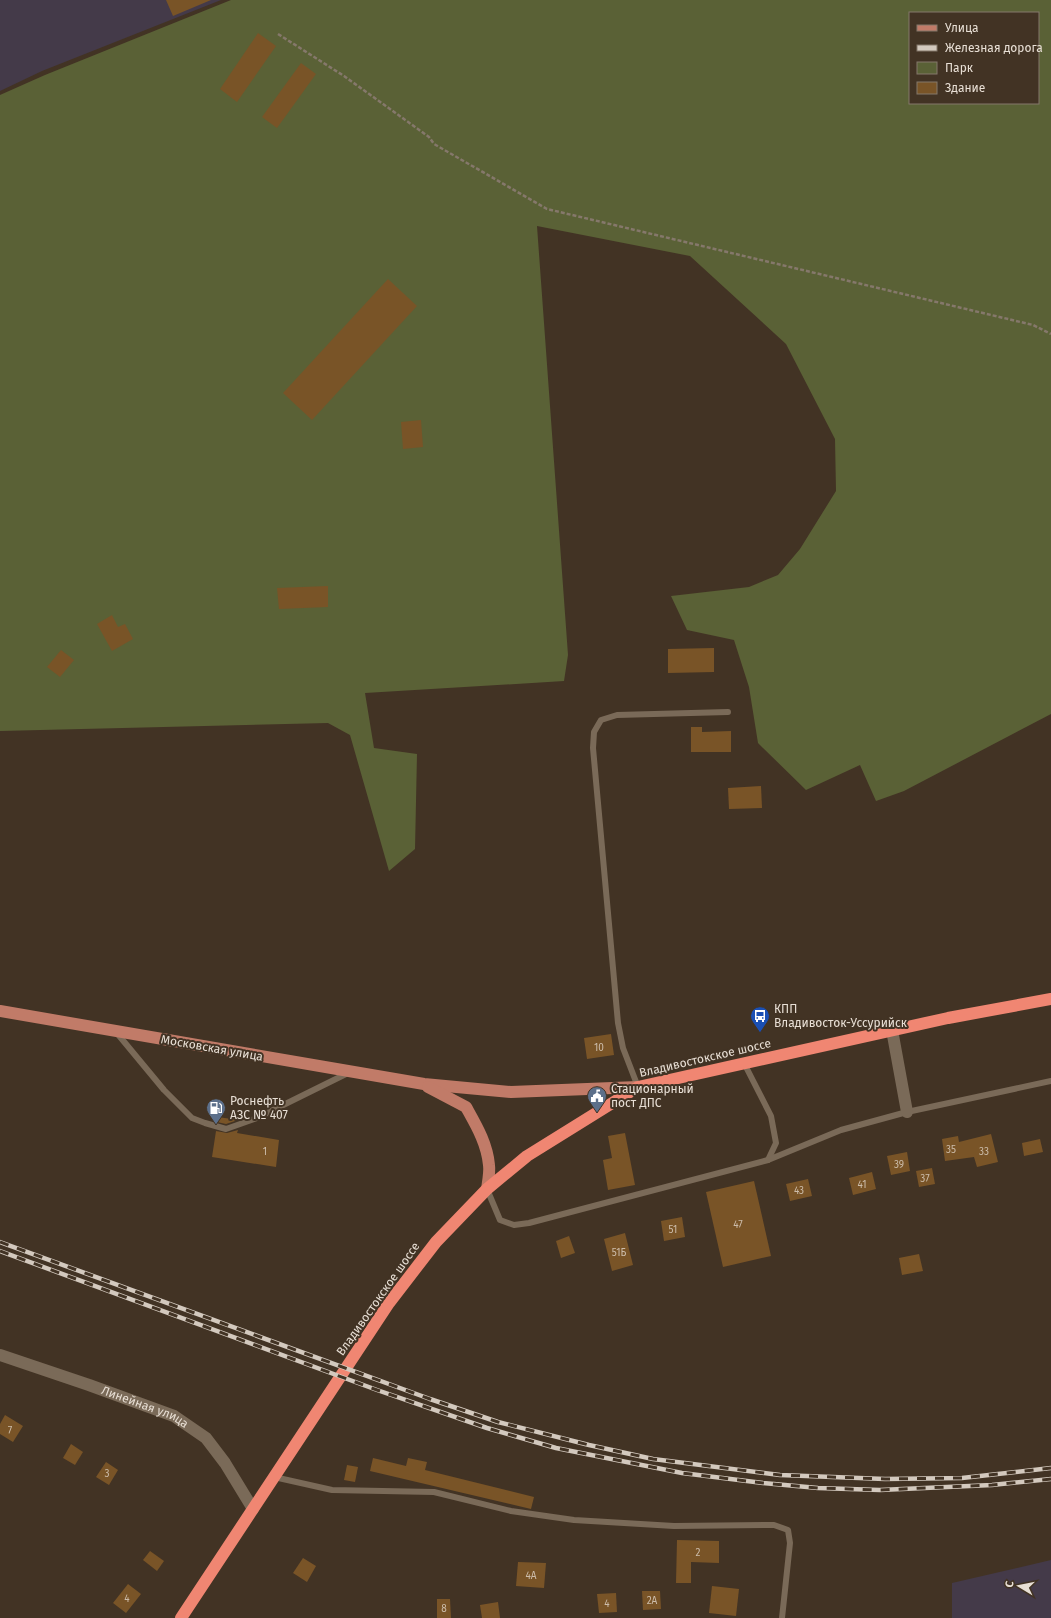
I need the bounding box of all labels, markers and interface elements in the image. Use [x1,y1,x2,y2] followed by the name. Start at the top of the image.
[909,12,1039,104] legend
[945,21,979,35] text: Улица
[945,41,1043,55] text: Железная дорога
[945,61,974,75] text: Парк
[945,81,985,95] text: Здание
[774,1002,908,1030] place label: КПП Владивосток-Уссурийск
[749,1005,771,1033] bus stop icon: КПП Владивосток-Уссурийск
[160,1032,264,1064] street label: Московская улица
[638,1036,772,1080] street label: Владивостокское шоссе
[594,1042,604,1054] house number: 10
[611,1082,694,1110] place label: Стационарный пост ДПС
[586,1085,608,1113] public building icon: Стационарный пост ДПС
[230,1094,288,1122] place label: Роснефть АЗС № 407
[205,1097,227,1125] fuel station icon: Роснефть АЗС № 407
[946,1144,956,1156] house number: 35
[263,1146,267,1158] house number: 1
[979,1146,989,1158] house number: 33
[894,1159,904,1171] house number: 39
[920,1173,930,1185] house number: 37
[857,1179,867,1191] house number: 41
[794,1185,804,1197] house number: 43
[733,1219,743,1231] house number: 47
[669,1224,677,1236] house number: 51
[334,1240,422,1358] street label: Владивостокское шоссе
[612,1247,627,1259] house number: 51Б
[99,1383,191,1431] street label: Линейная улица
[8,1425,13,1437] house number: 7
[105,1468,110,1480] house number: 3
[696,1547,701,1559] house number: 2
[999,1566,1039,1606] north arrow
[525,1570,537,1582] house number: 4А
[1003,1579,1017,1589] text: С
[124,1593,130,1605] house number: 4
[647,1595,658,1607] house number: 2А
[604,1598,610,1610] house number: 4
[441,1603,447,1615] house number: 8

